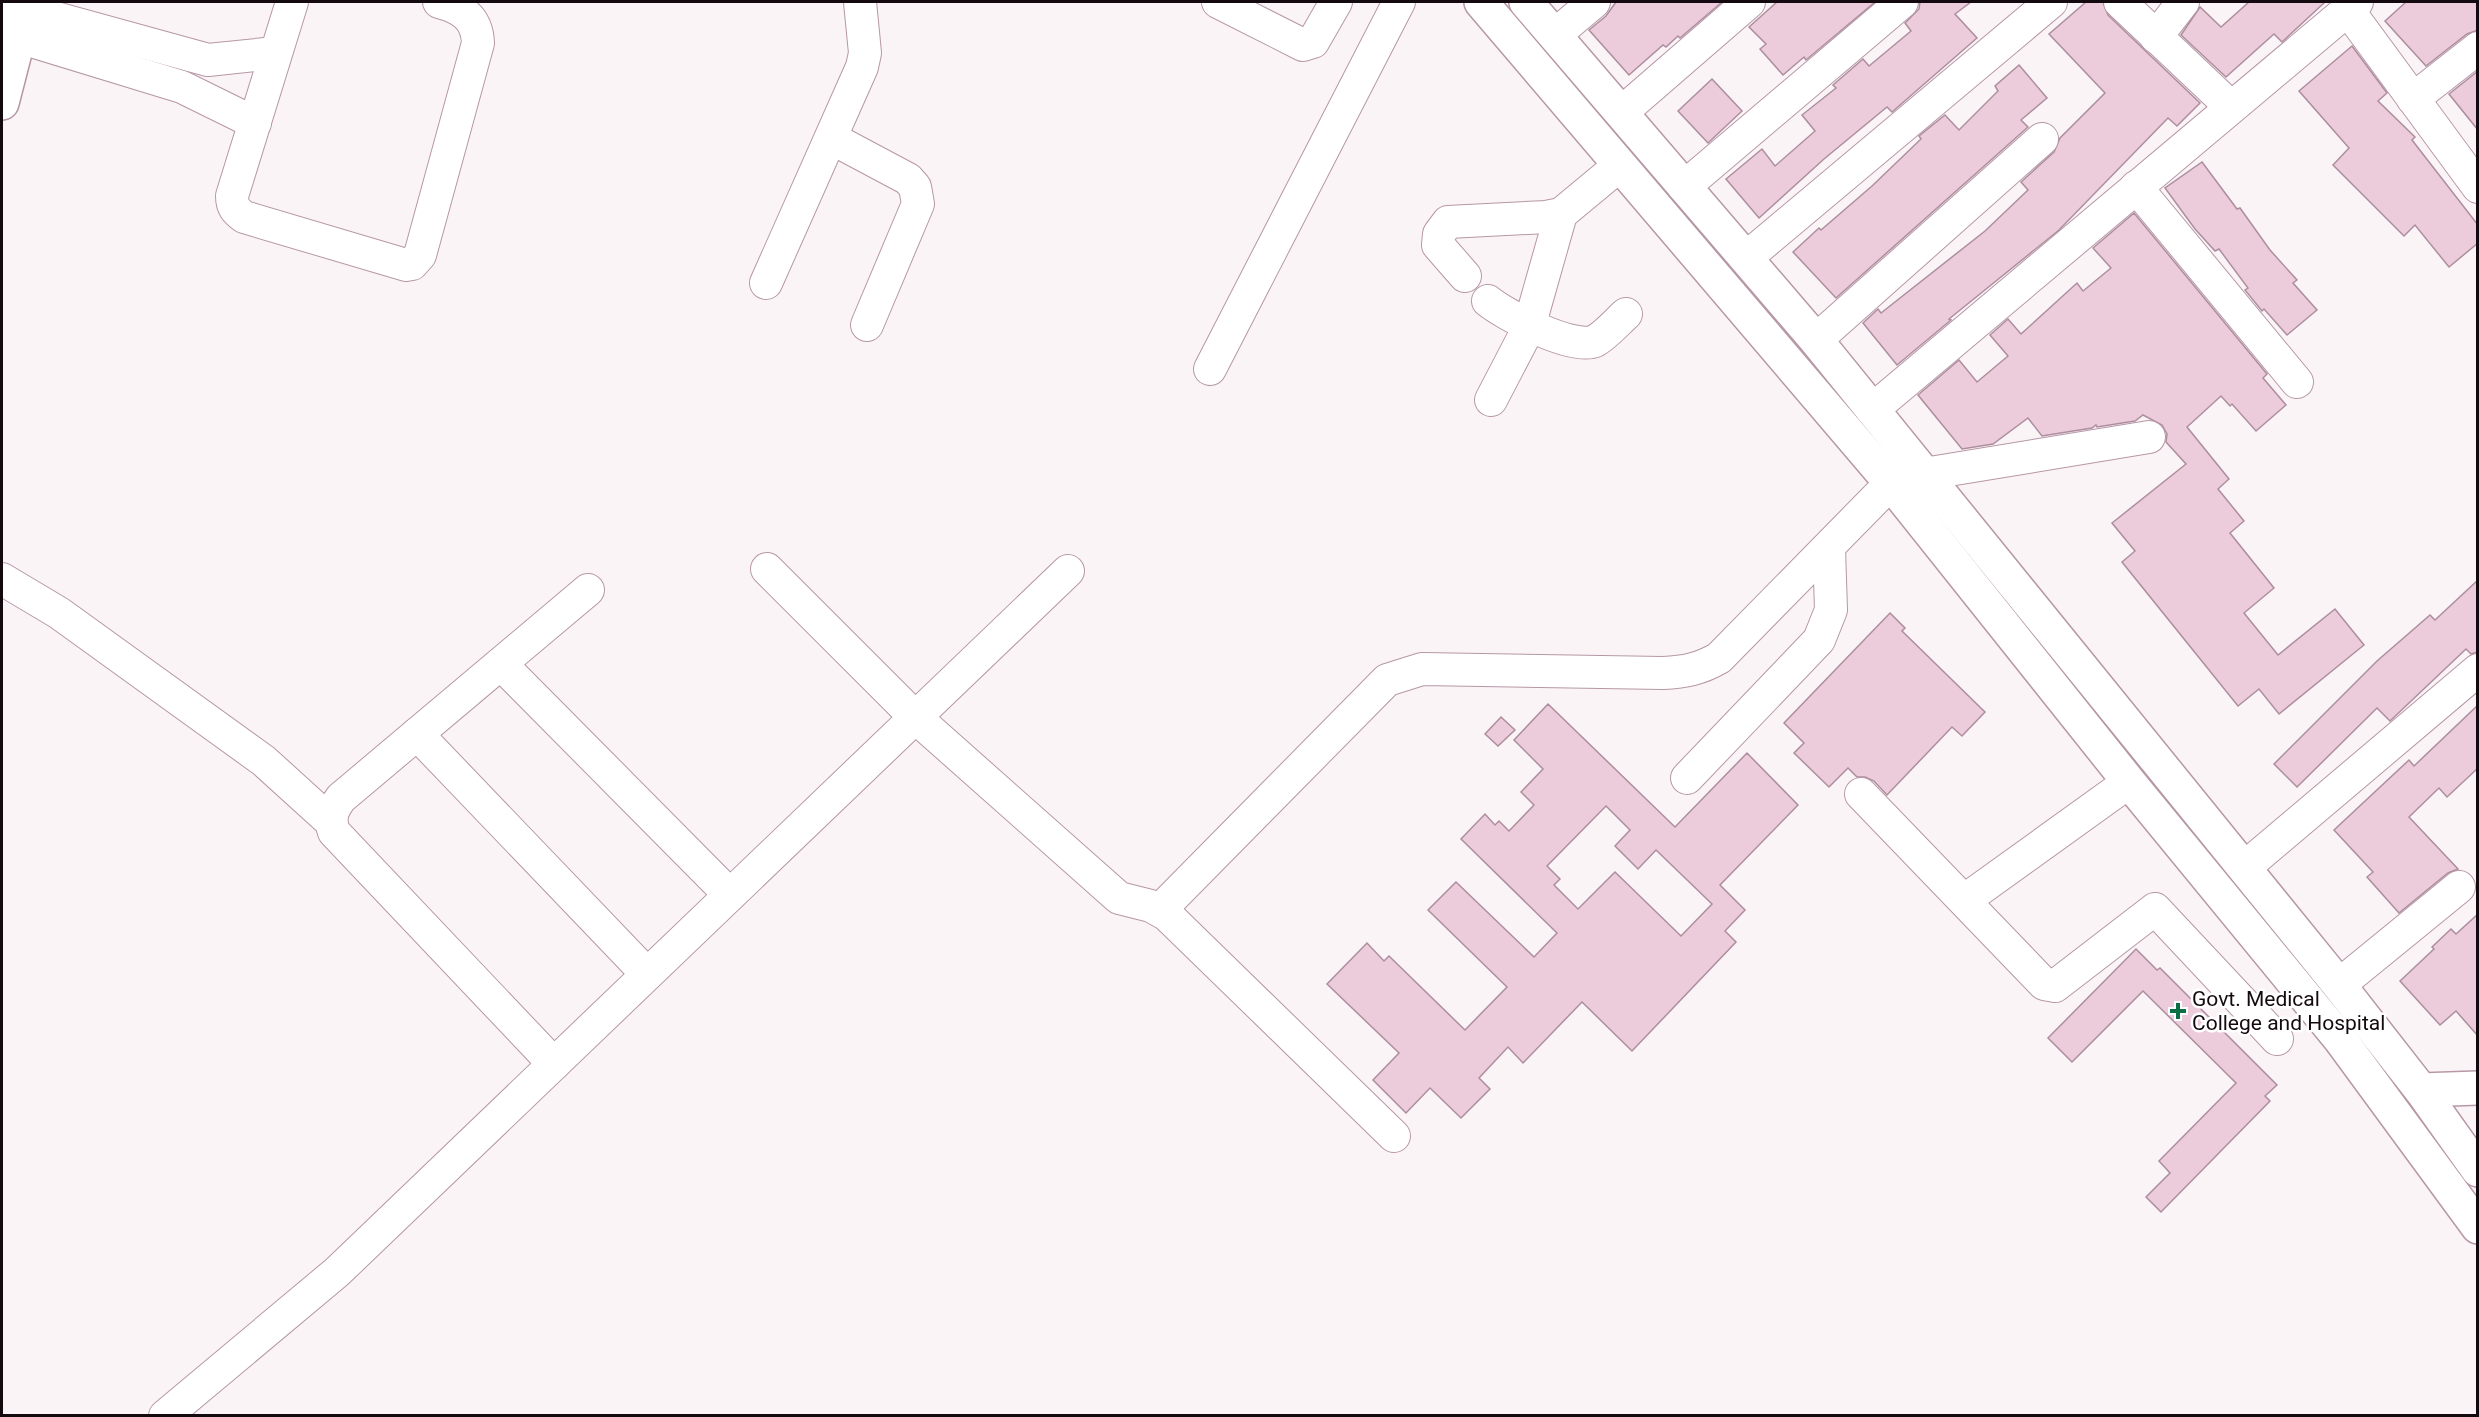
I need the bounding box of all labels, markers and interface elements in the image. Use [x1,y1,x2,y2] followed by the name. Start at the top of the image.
[2192,987,2385,1035] place label: Govt. Medical College and Hospital
[2169,1002,2187,1020] marker: Govt. Medical College and Hospital

